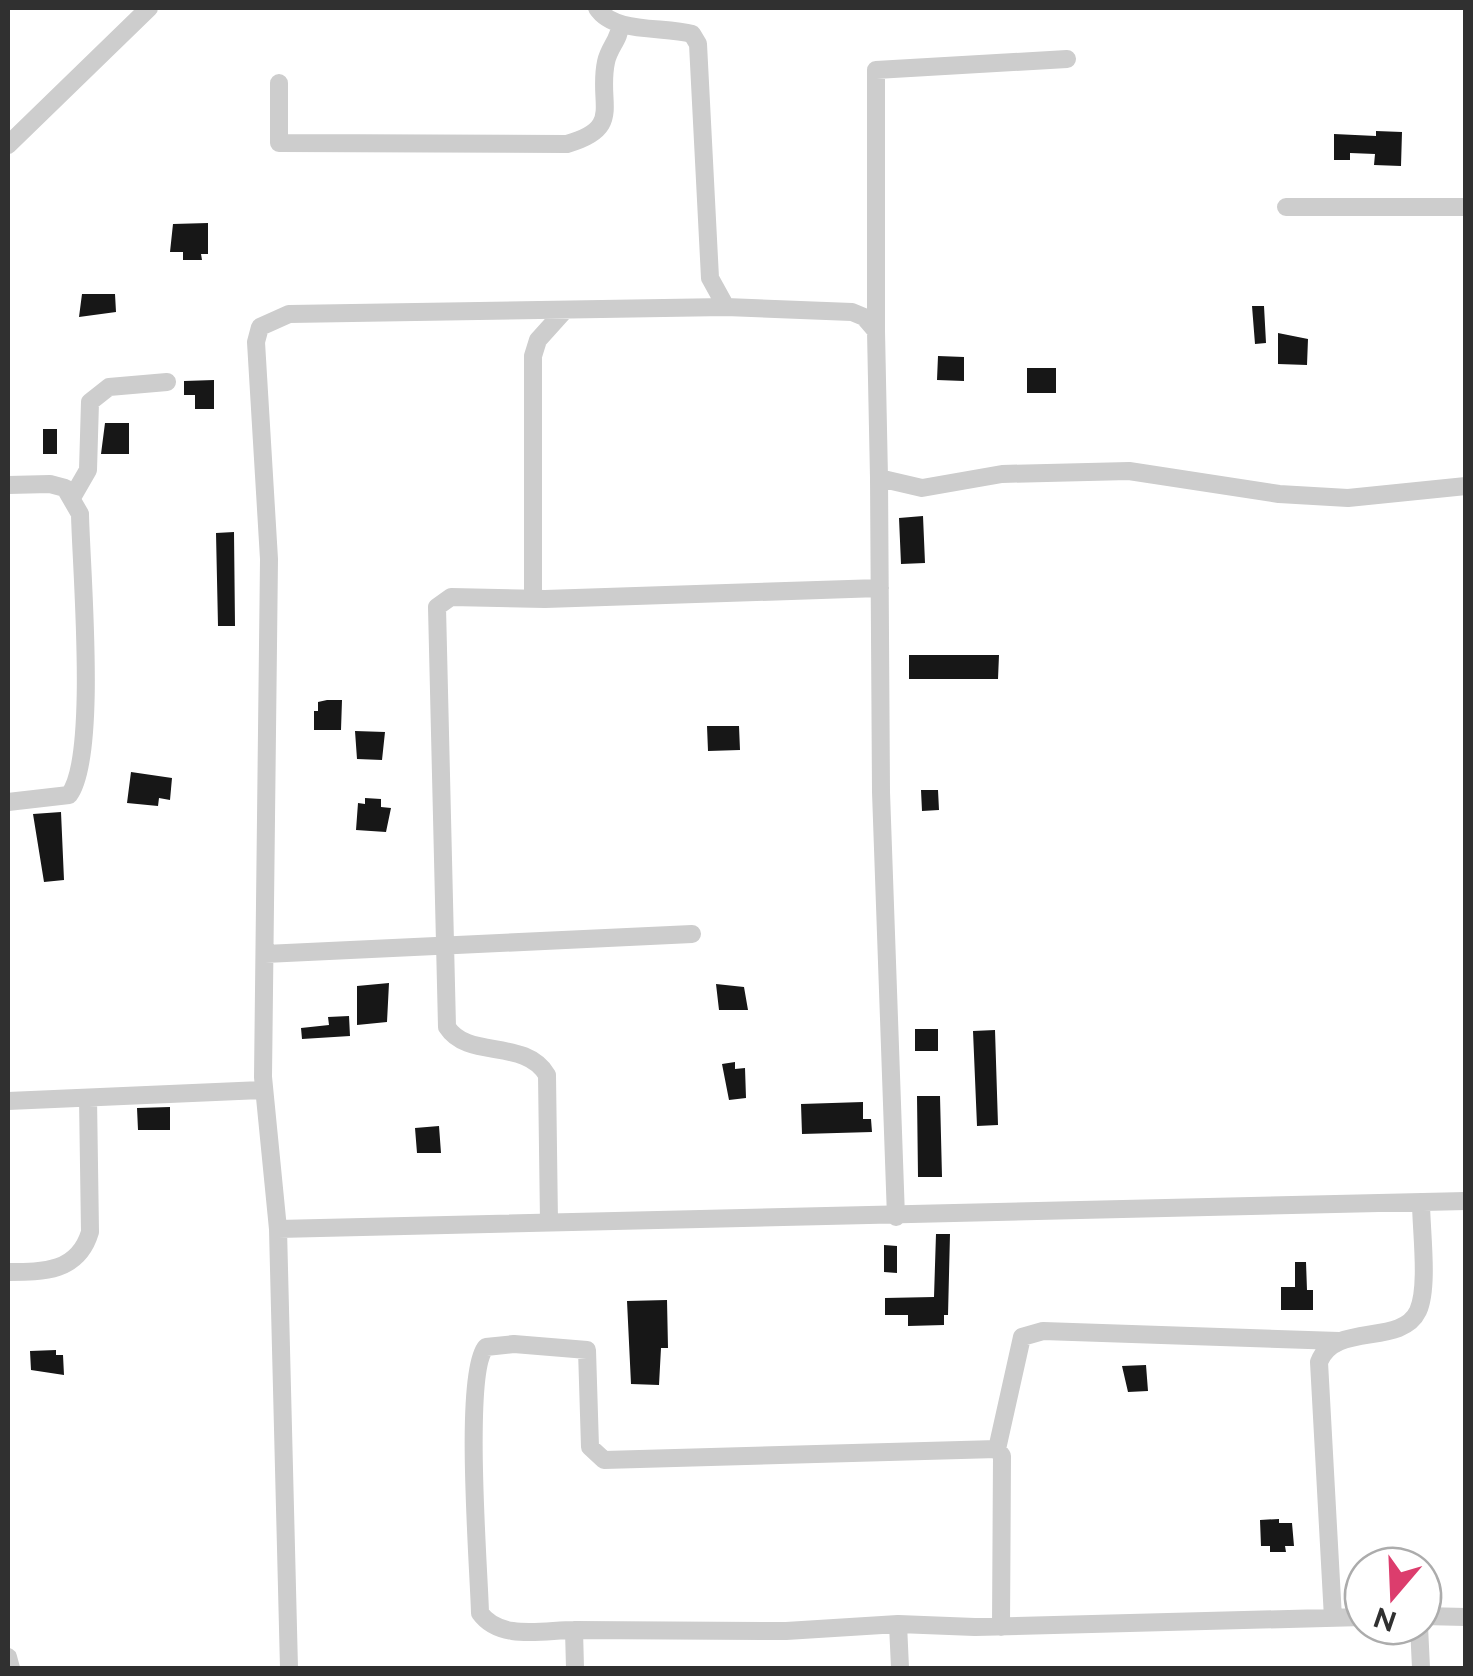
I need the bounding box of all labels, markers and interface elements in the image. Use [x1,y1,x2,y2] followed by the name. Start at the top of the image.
[1343,1546,1443,1646] north arrow
[1370,1600,1401,1638] text: N

